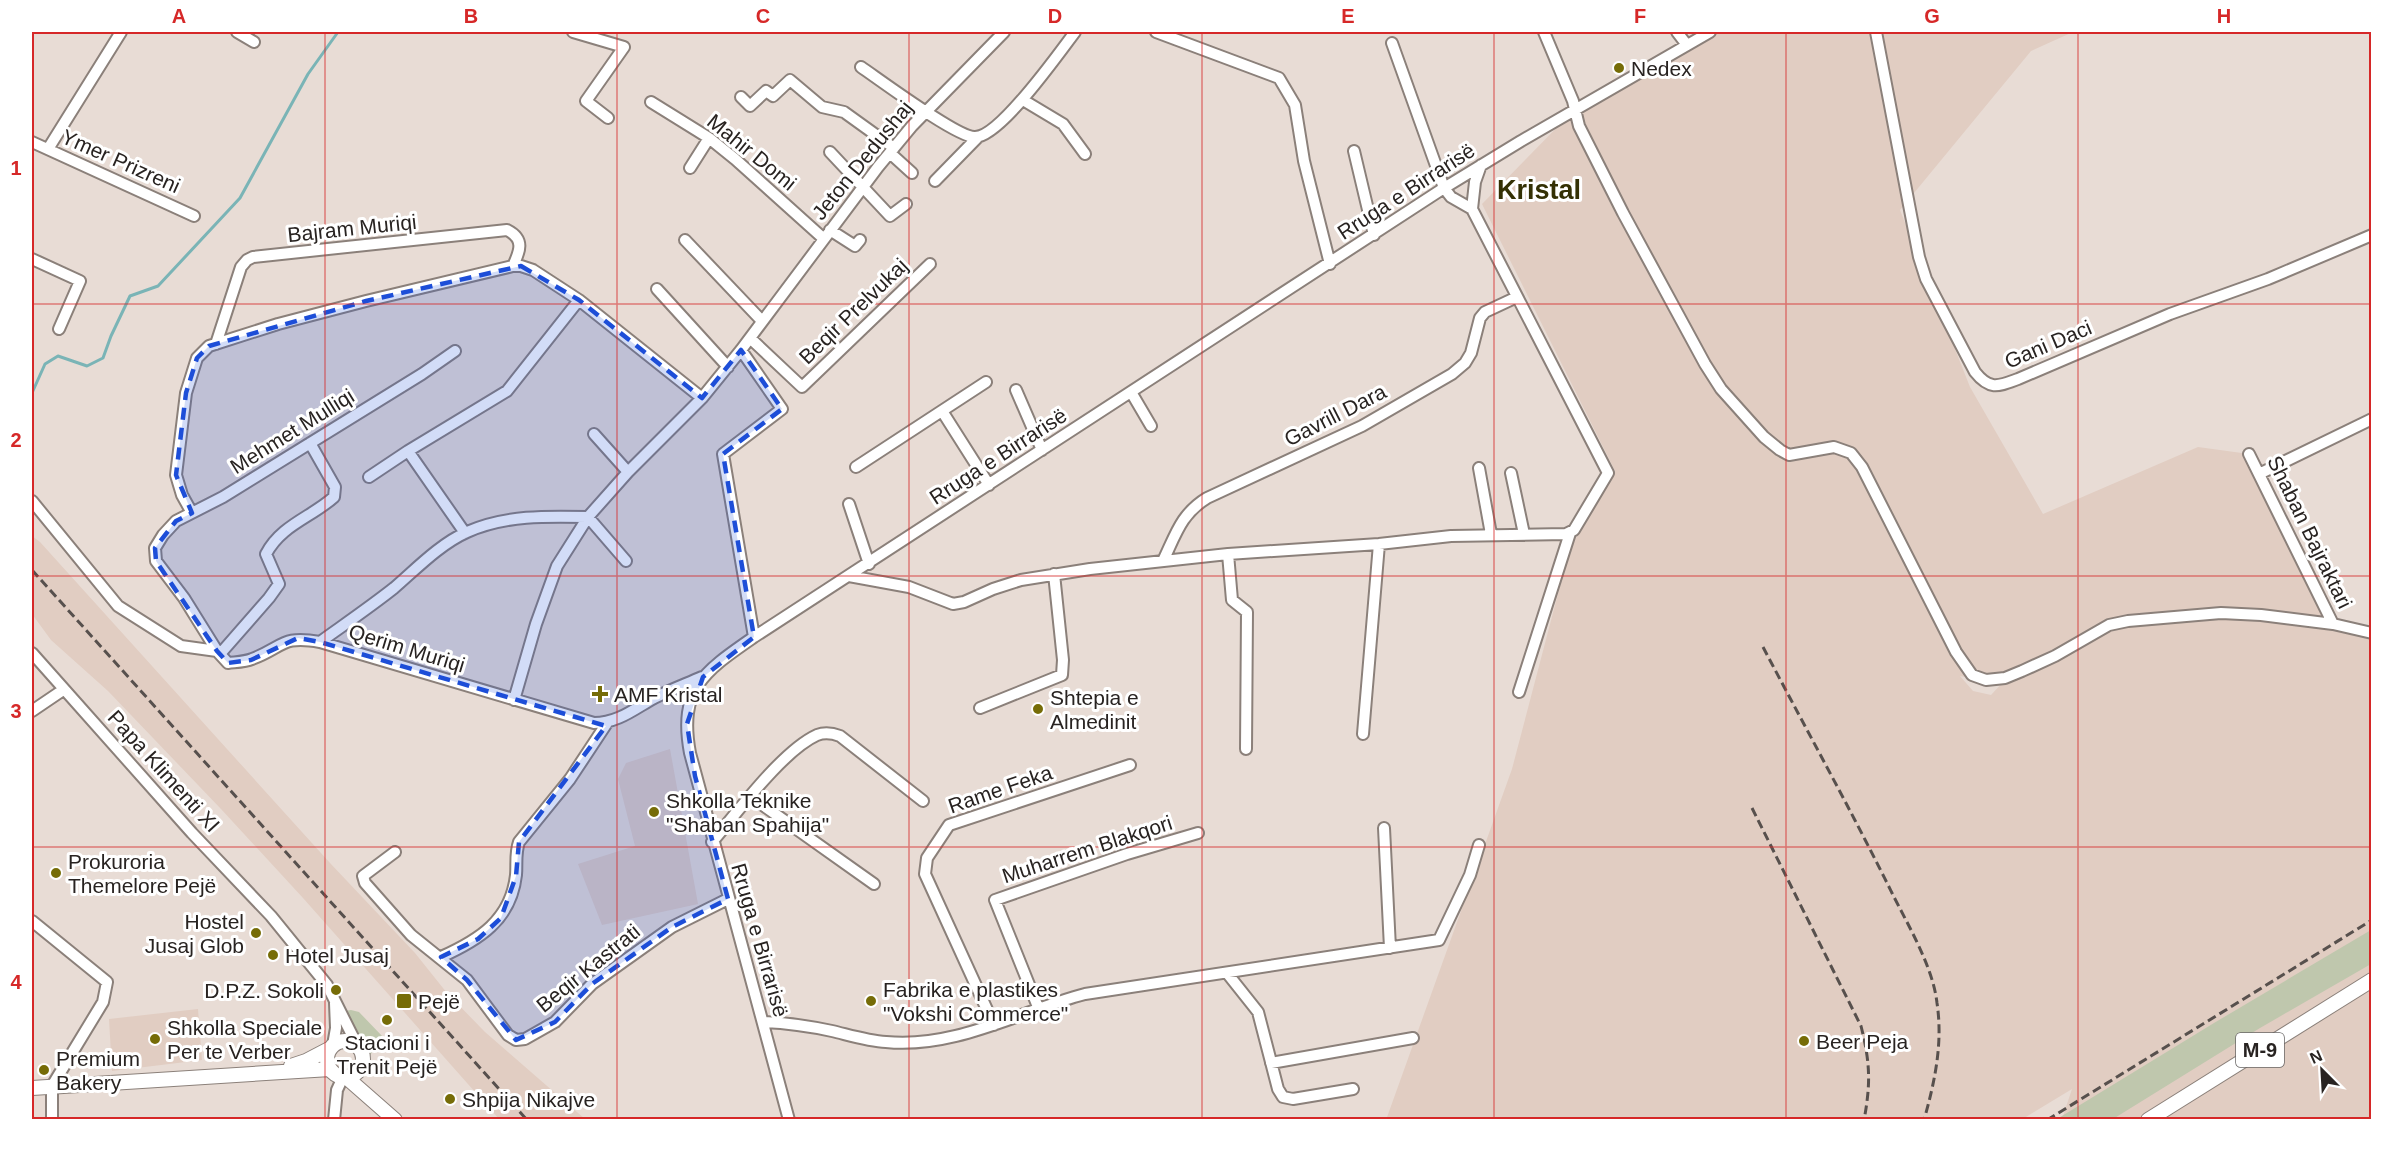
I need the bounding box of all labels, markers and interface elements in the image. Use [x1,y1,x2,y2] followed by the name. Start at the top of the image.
[172,5,186,27] text: A
[464,5,478,27] text: B
[756,5,770,27] text: C
[1048,5,1062,27] text: D
[1341,5,1355,27] text: E
[1634,5,1646,27] text: F
[1924,5,1940,27] text: G
[2217,5,2231,27] text: H
[1631,57,1692,80] place label: Nedex
[1612,61,1626,75] marker: Nedex
[807,96,917,224] street label: Jeton Dedushaj
[703,109,801,195] street label: Mahir Domi
[58,125,184,197] street label: Ymer Prizreni
[1333,138,1479,244] street label: Rruga e Birrarisë
[10,157,22,179] text: 1
[1497,175,1581,205] district label: Kristal
[286,210,418,246] street label: Bajram Muriqi
[794,254,912,368] street label: Beqir Prelvukaj
[2001,315,2095,373] street label: Gani Daci
[1280,379,1390,450] street label: Gavrill Dara
[226,384,358,478] street label: Mehmet Mulliqi
[925,403,1071,509] street label: Rruga e Birrarisë
[10,429,22,451] text: 2
[2263,452,2357,612] street label: Shaban Bajraktari
[346,619,468,677] street label: Qerim Muriqi
[614,683,723,706] place label: AMF Kristal
[591,685,609,703] marker: AMF Kristal
[1050,686,1139,733] place label: Shtepia e Almedinit
[10,700,22,722] text: 3
[1031,702,1045,716] marker: Shtepia e Almedinit
[104,706,224,836] street label: Papa Klimenti XI
[945,760,1055,818] street label: Rame Feka
[666,789,829,836] place label: Shkolla Teknike "Shaban Spahija"
[647,805,661,819] marker: Shkolla Teknike "Shaban Spahija"
[999,811,1175,887] street label: Muharrem Blakqori
[68,850,216,897] place label: Prokuroria Themelore Pejë
[727,861,793,1019] street label: Rruga e Birrarisë
[49,866,63,880] marker: Prokuroria Themelore Pejë
[145,910,244,957] place label: Hostel Jusaj Glob
[532,919,644,1017] street label: Beqir Kastrati
[249,926,263,940] marker: Hostel Jusaj Glob
[285,944,389,967] place label: Hotel Jusaj
[266,948,280,962] marker: Hotel Jusaj
[10,971,22,993] text: 4
[883,978,1068,1025] place label: Fabrika e plastikes "Vokshi Commerce"
[204,979,324,1002] place label: D.P.Z. Sokoli
[329,983,343,997] marker: D.P.Z. Sokoli
[418,990,460,1013] place label: Pejë
[395,992,413,1010] marker: Pejë
[864,994,878,1008] marker: Fabrika e plastikes "Vokshi Commerce"
[380,1013,394,1027] marker: Stacioni i Trenit Pejë
[167,1016,322,1063] place label: Shkolla Speciale Per te Verber
[1816,1030,1909,1053] place label: Beer Peja
[337,1031,437,1078] place label: Stacioni i Trenit Pejë
[148,1032,162,1046] marker: Shkolla Speciale Per te Verber
[2236,1033,2284,1067] road number: M-9
[1797,1034,1811,1048] marker: Beer Peja
[2292,1040,2352,1100] north arrow
[56,1047,140,1094] place label: Premium Bakery
[2307,1047,2325,1067] text: N
[37,1063,51,1077] marker: Premium Bakery
[462,1088,595,1111] place label: Shpija Nikajve
[443,1092,457,1106] marker: Shpija Nikajve

